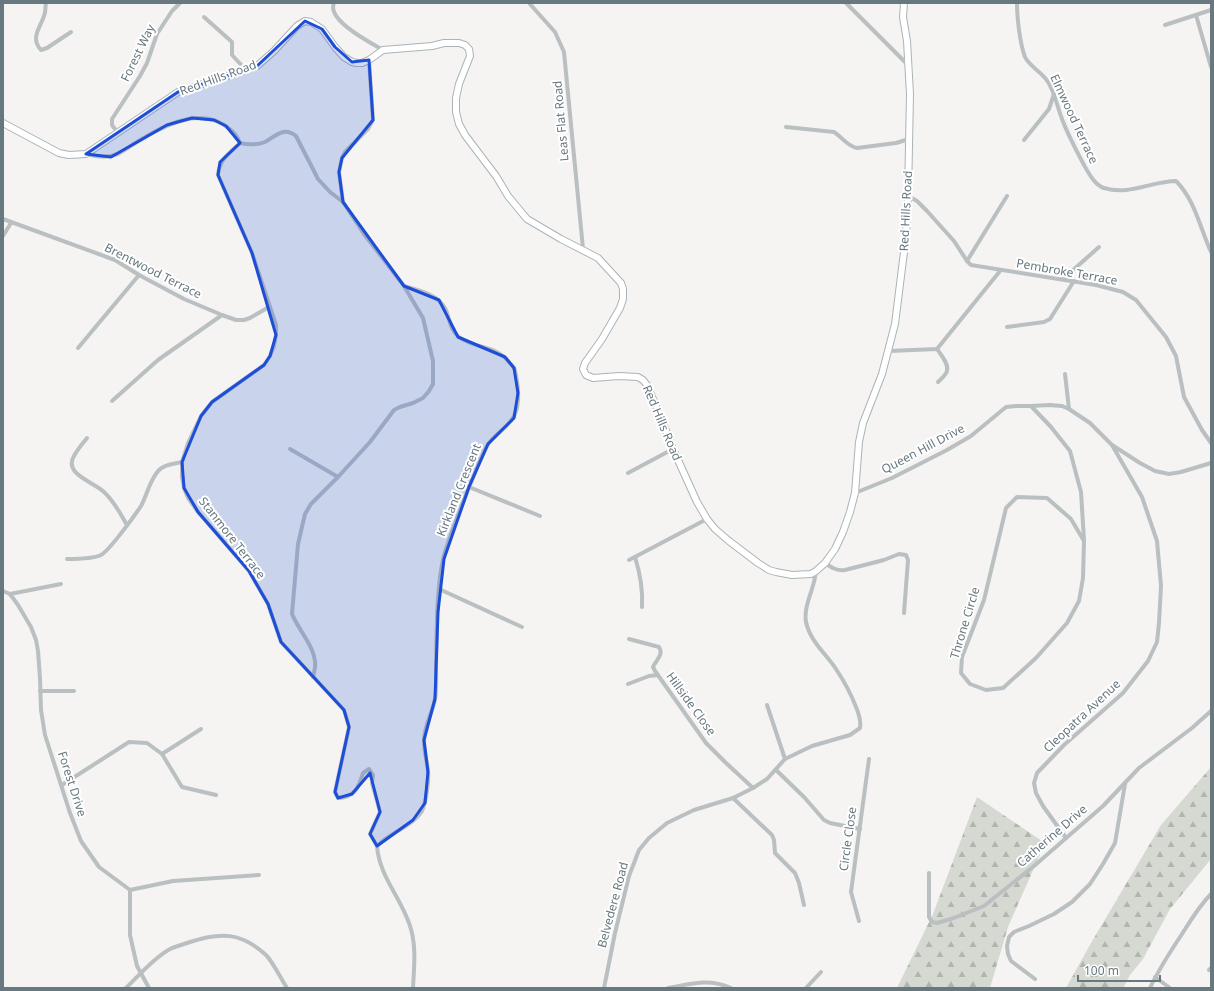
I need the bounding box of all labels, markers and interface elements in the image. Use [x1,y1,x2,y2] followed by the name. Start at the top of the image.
[116,20,159,84] street label: Forest Way
[177,56,259,99] street label: Red Hills Road
[1046,71,1103,167] street label: Elmwood Terrace
[549,80,573,162] street label: Leas Flat Road
[895,170,916,252] street label: Red Hills Road
[102,239,205,303] street label: Brentwood Terrace
[1015,254,1119,289] street label: Pembroke Terrace
[639,382,686,463] street label: Red Hills Road
[878,419,968,478] street label: Queen Hill Drive
[432,440,485,539] street label: Kirkland Crescent
[195,493,270,582] street label: Stanmore Terrace
[946,585,984,661] street label: Throne Circle
[663,668,720,739] street label: Hillside Close
[1039,675,1124,756] street label: Cleopatra Avenue
[54,749,91,819] street label: Forest Drive
[1013,800,1091,871] street label: Catherine Drive
[835,806,860,872] street label: Circle Close
[593,860,632,950] street label: Belvedere Road
[1078,957,1160,983] scale bar
[1084,962,1119,979] text: 100 m

